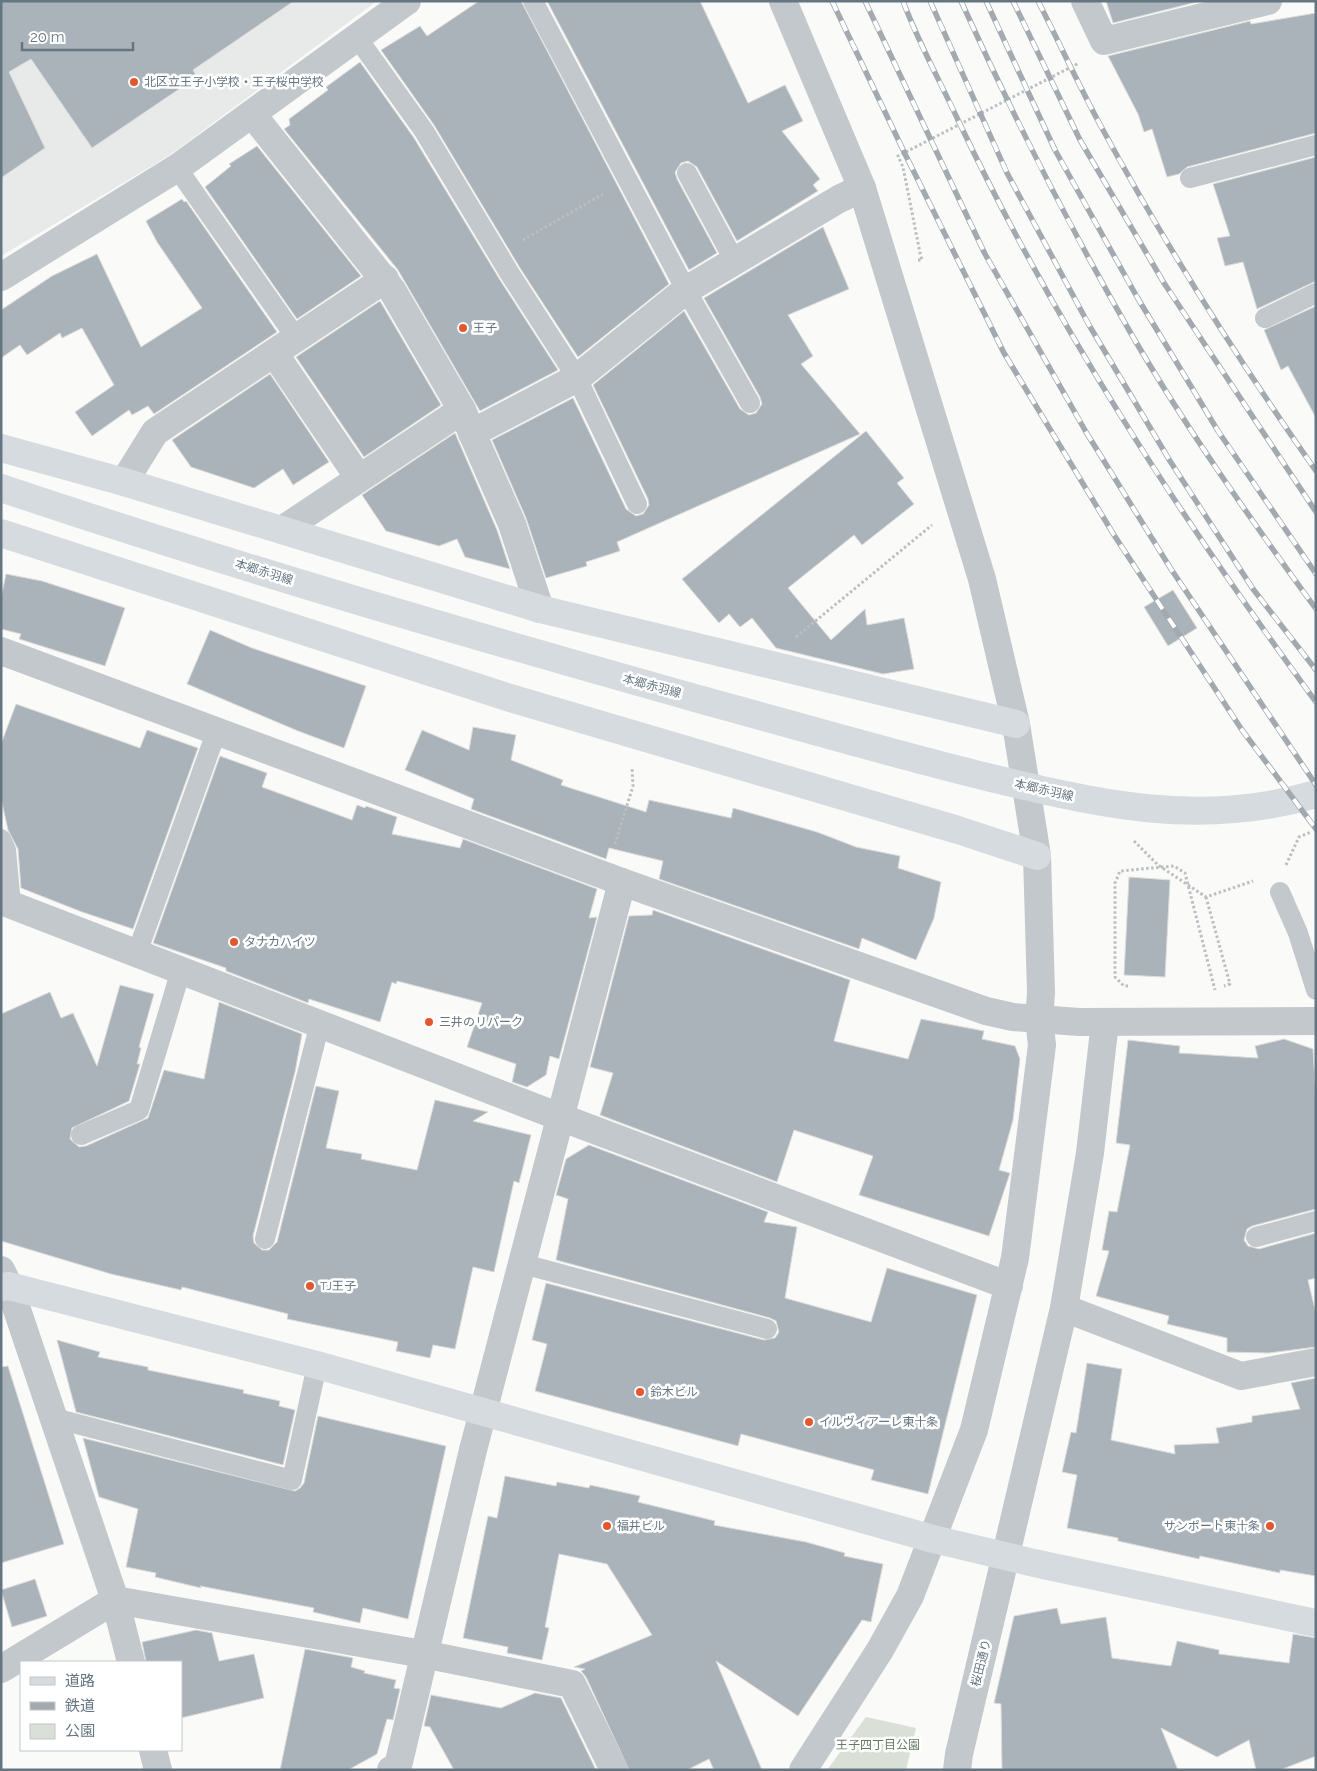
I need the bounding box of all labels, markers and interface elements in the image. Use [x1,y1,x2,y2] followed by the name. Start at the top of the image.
[22,20,134,52] scale bar
[30,28,65,46] text: 20 m
[144,75,324,89] place label: 北区立王子小学校・王子桜中学校
[128,76,140,88] marker: 北区立王子小学校・王子桜中学校
[473,321,497,335] place label: 王子
[457,322,469,334] marker: 王子
[233,557,295,587] street label: 本郷赤羽線
[621,671,683,701] street label: 本郷赤羽線
[1013,776,1075,804] street label: 本郷赤羽線
[244,935,316,949] place label: タナカハイツ
[228,936,240,948] marker: タナカハイツ
[439,1015,523,1029] place label: 三井のリパーク
[423,1016,435,1028] marker: 三井のリパーク
[320,1279,356,1293] place label: TJ王子
[304,1280,316,1292] marker: TJ王子
[650,1385,698,1399] place label: 鈴木ビル
[634,1386,646,1398] marker: 鈴木ビル
[819,1415,938,1429] place label: イルヴィアーレ東十条
[803,1416,815,1428] marker: イルヴィアーレ東十条
[617,1519,665,1533] place label: 福井ビル
[1164,1519,1260,1533] place label: サンポート東十条
[601,1520,613,1532] marker: 福井ビル
[1264,1520,1276,1532] marker: サンポート東十条
[968,1638,994,1688] street label: 桜田通り
[20,1661,182,1751] legend
[65,1672,95,1690] text: 道路
[65,1697,95,1715] text: 鉄道
[65,1722,95,1740] text: 公園
[836,1738,920,1752] park label: 王子四丁目公園

